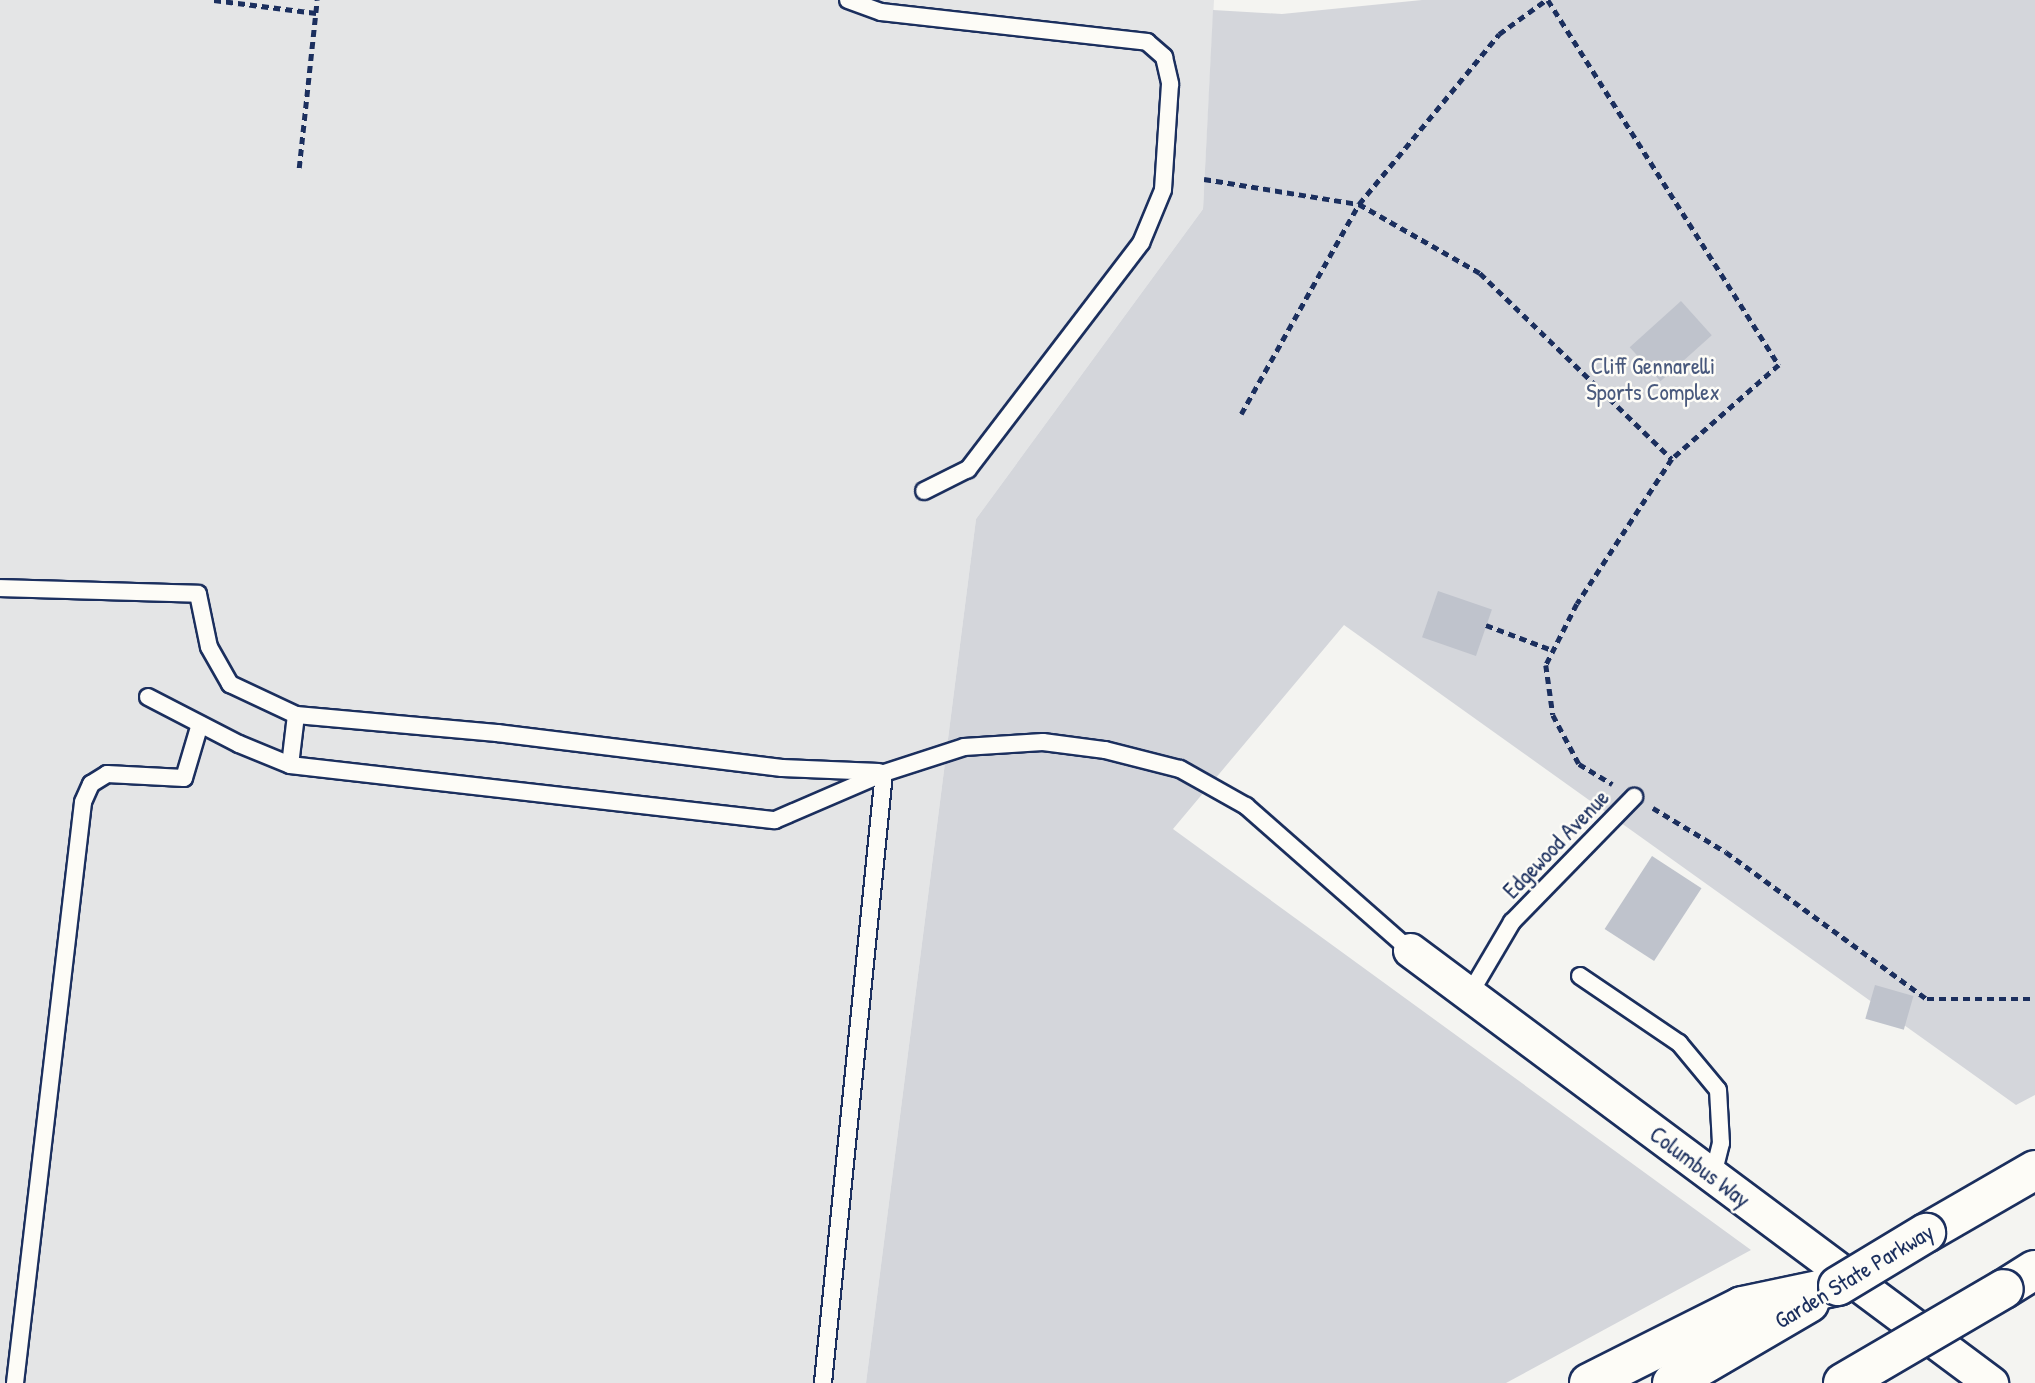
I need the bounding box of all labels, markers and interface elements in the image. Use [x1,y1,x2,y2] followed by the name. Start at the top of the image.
[1586,352,1720,406] park label: Cliff Gennarelli Sports Complex
[1497,784,1615,904] street label: Edgewood Avenue
[1644,1120,1756,1214] street label: Columbus Way
[1770,1218,1938,1334] street label: Garden State Parkway

